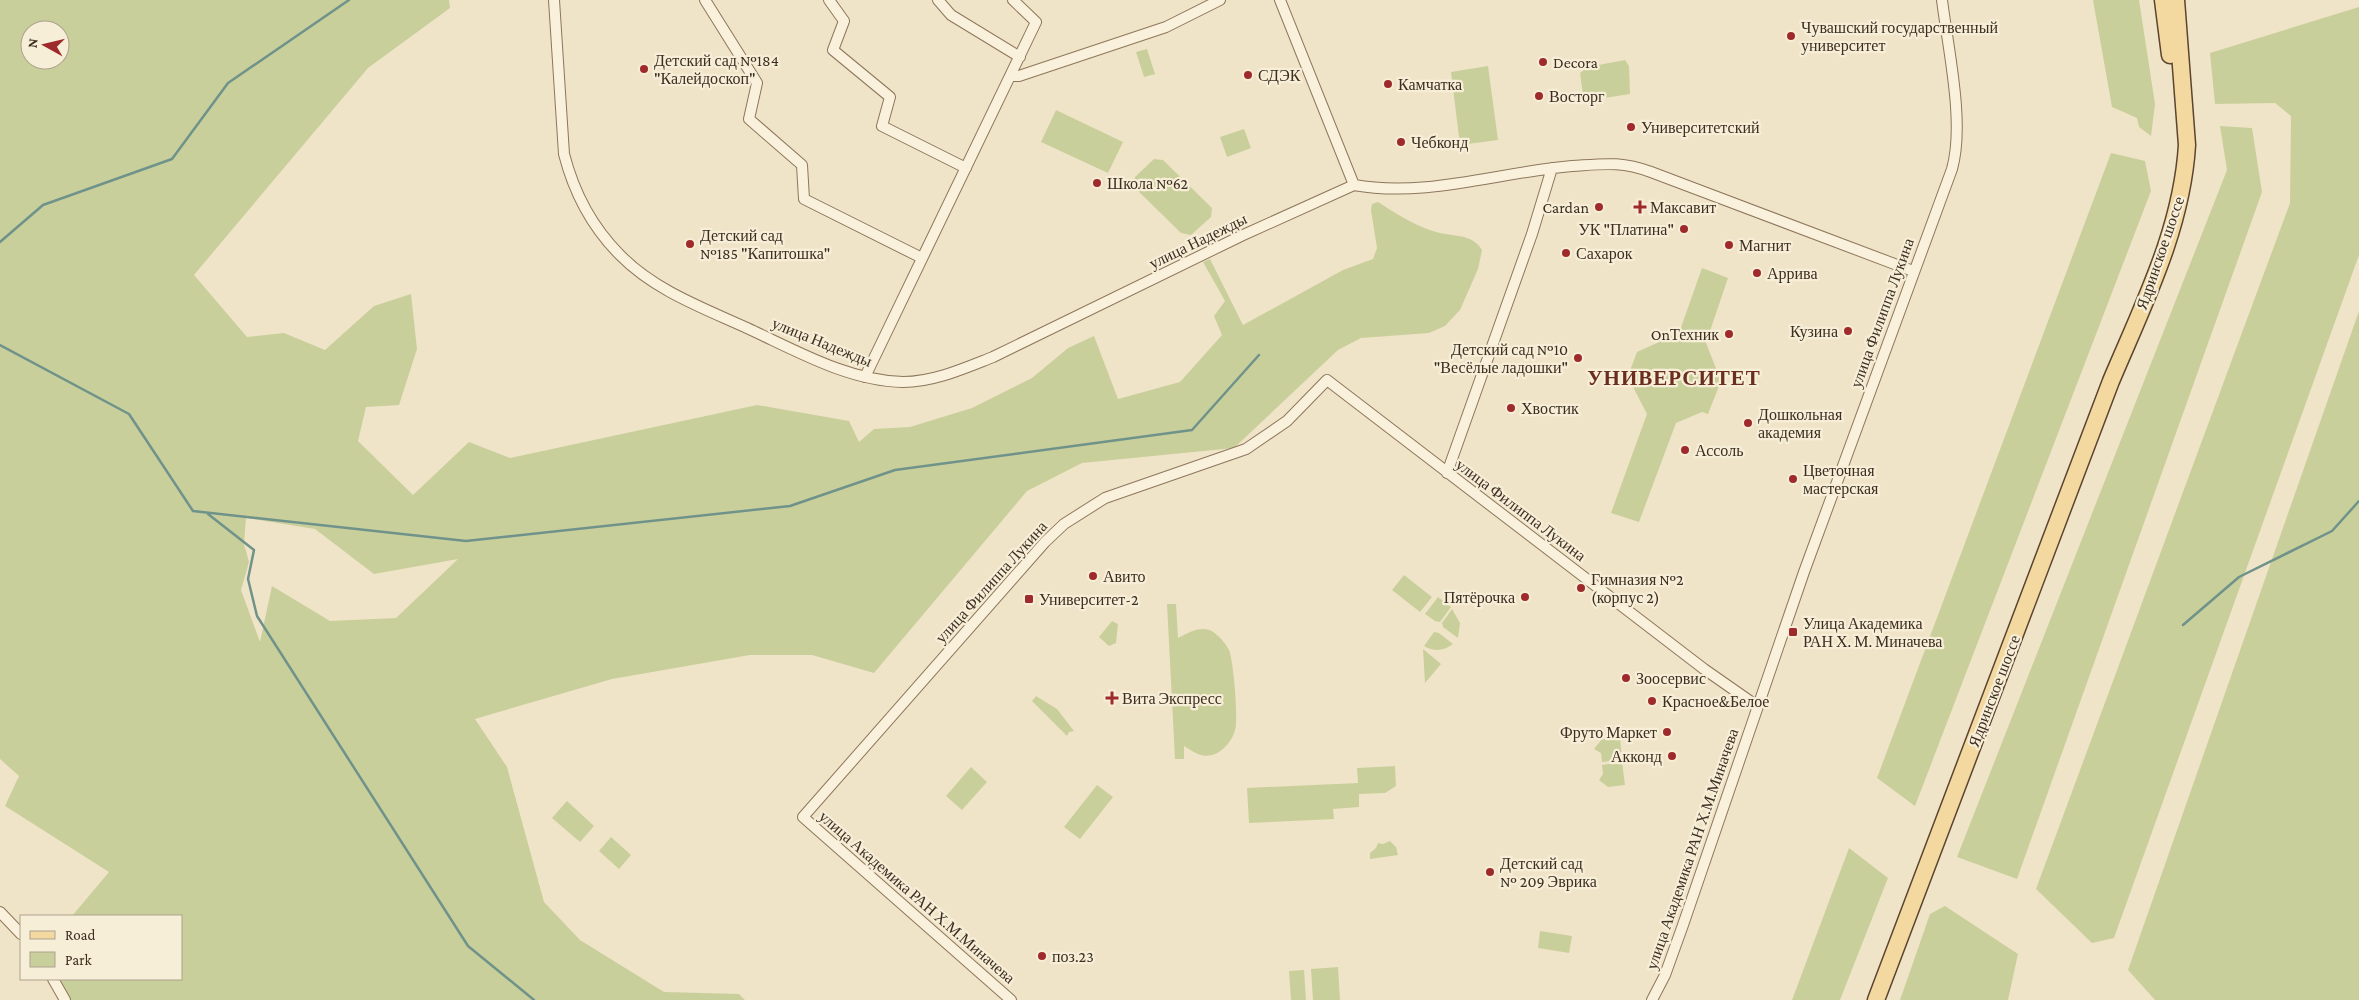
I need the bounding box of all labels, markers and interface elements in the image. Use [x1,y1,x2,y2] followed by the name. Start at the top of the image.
[1801,19,1998,55] place label: Чувашский государственный университет
[20,20,70,70] north arrow
[1785,30,1797,42] marker: Чувашский государственный университет
[24,37,41,49] text: N
[654,52,779,88] place label: Детский сад №184 "Калейдоскоп"
[1553,54,1599,71] place label: Decora
[1537,56,1549,68] marker: Decora
[638,63,650,75] marker: Детский сад №184 "Калейдоскоп"
[1258,67,1301,85] place label: СДЭК
[1242,69,1254,81] marker: СДЭК
[1398,76,1462,93] place label: Камчатка
[1382,78,1394,90] marker: Камчатка
[1549,88,1605,106] place label: Восторг
[1533,90,1545,102] marker: Восторг
[1641,119,1760,137] place label: Университетский
[1625,121,1637,133] marker: Университетский
[1411,134,1468,152] place label: Чебконд
[1395,136,1407,148] marker: Чебконд
[1107,175,1188,192] place label: Школа №62
[1091,177,1103,189] marker: Школа №62
[2133,194,2188,312] street label: Ядринское шоссе
[1542,199,1589,216] place label: Cardan
[1650,199,1716,216] place label: Максавит
[1593,201,1605,213] marker: Cardan
[1634,201,1646,213] marker: Максавит
[1146,210,1250,273] street label: улица Надежды
[1578,221,1674,238] place label: УК "Платина"
[1678,223,1690,235] marker: УК "Платина"
[700,227,830,262] place label: Детский сад №185 "Капитошка"
[1847,236,1918,390] street label: улица Филиппа Лукина
[1739,237,1791,254] place label: Магнит
[684,238,696,250] marker: Детский сад №185 "Капитошка"
[1723,239,1735,251] marker: Магнит
[1576,245,1633,263] place label: Сахарок
[1560,247,1572,259] marker: Сахарок
[1767,265,1818,283] place label: Аррива
[1751,267,1763,279] marker: Аррива
[769,314,875,371] street label: улица Надежды
[1790,323,1838,341] place label: Кузина
[1842,325,1854,337] marker: Кузина
[1651,326,1719,343] place label: OnТехник
[1723,328,1735,340] marker: OnТехник
[1434,341,1568,377] place label: Детский сад №10 "Весёлые ладошки"
[1572,352,1584,364] marker: Детский сад №10 "Весёлые ладошки"
[1587,366,1761,390] district label: УНИВЕРСИТЕТ
[1521,400,1579,417] place label: Хвостик
[1505,402,1517,414] marker: Хвостик
[1758,406,1843,442] place label: Дошкольная академия
[1742,417,1754,429] marker: Дошкольная академия
[1695,442,1743,459] place label: Ассоль
[1679,444,1691,456] marker: Ассоль
[1452,456,1589,565] street label: улица Филиппа Лукина
[1803,462,1879,498] place label: Цветочная мастерская
[1787,473,1799,485] marker: Цветочная мастерская
[932,518,1051,647] street label: улица Филиппа Лукина
[1103,568,1145,585] place label: Авито
[1087,570,1099,582] marker: Авито
[1591,571,1684,607] place label: Гимназия №2 (корпус 2)
[1575,582,1587,594] marker: Гимназия №2 (корпус 2)
[1444,589,1515,607] place label: Пятёрочка
[1039,591,1139,609] place label: Университет-2
[1519,591,1531,603] marker: Пятёрочка
[1023,593,1035,605] marker: Университет-2
[1803,615,1942,650] place label: Улица Академика РАН Х. М. Миначева
[1787,626,1799,638] marker: Улица Академика РАН Х. М. Миначева
[1965,633,2024,750] street label: Ядринское шоссе
[1636,670,1706,688] place label: Зоосервис
[1620,672,1632,684] marker: Зоосервис
[1122,690,1222,708] place label: Вита Экспресс
[1106,692,1118,704] marker: Вита Экспресс
[1662,693,1769,711] place label: Красное&Белое
[1646,695,1658,707] marker: Красное&Белое
[1560,724,1657,742] place label: Фруто Маркет
[1643,726,1742,972] street label: улица Академика РАН Х.М.Миначева
[1661,726,1673,738] marker: Фруто Маркет
[1611,748,1662,766] place label: Акконд
[1666,750,1678,762] marker: Акконд
[815,807,1018,987] street label: улица Академика РАН Х.М.Миначева
[1500,855,1597,891] place label: Детский сад № 209 Эврика
[1484,866,1496,878] marker: Детский сад № 209 Эврика
[20,915,182,980] legend
[65,927,96,943] text: Road
[1052,948,1094,965] place label: поз.23
[1036,950,1048,962] marker: поз.23
[65,952,92,968] text: Park

